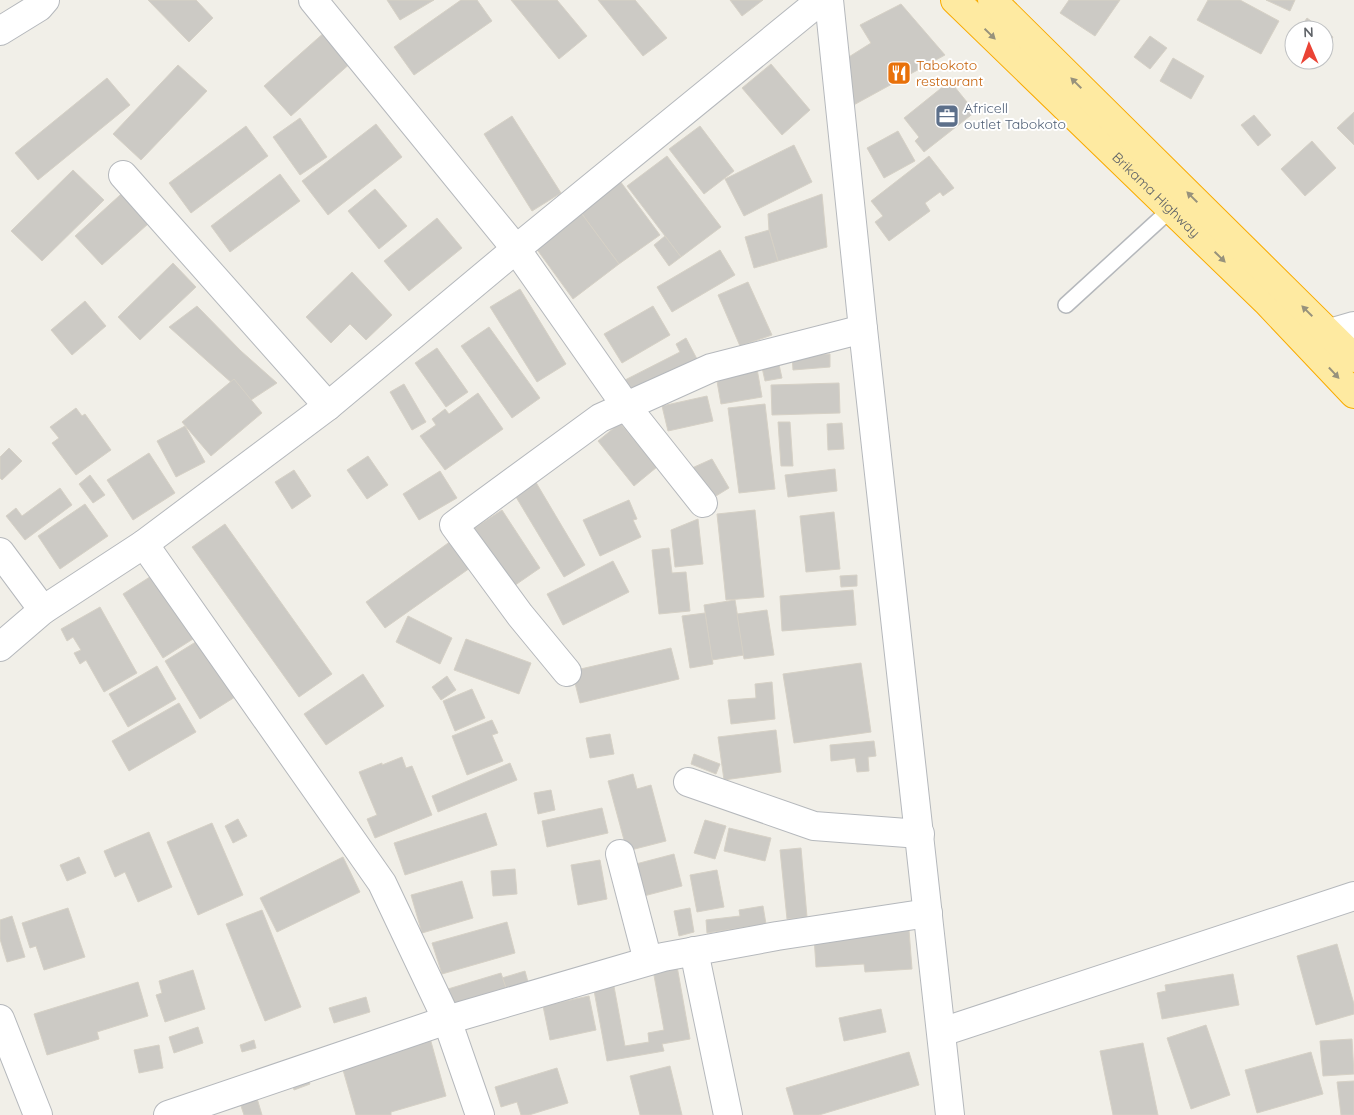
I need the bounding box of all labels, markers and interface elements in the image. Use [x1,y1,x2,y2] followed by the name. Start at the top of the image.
[1284,20,1334,70] north arrow
[1303,23,1314,41] text: N
[984,28,996,40] one-way arrow
[916,56,983,90] place label: Tabokoto restaurant
[886,60,912,86] restaurant icon: Tabokoto restaurant
[1070,77,1082,89] one-way arrow
[964,99,1066,133] place label: Africell outlet Tabokoto
[934,103,960,129] office icon: Africell outlet Tabokoto
[1108,148,1204,241] street label: Brikama Highway
[1186,191,1198,203] one-way arrow
[1214,251,1226,263] one-way arrow
[1302,305,1314,317] one-way arrow
[1328,366,1340,378] one-way arrow

